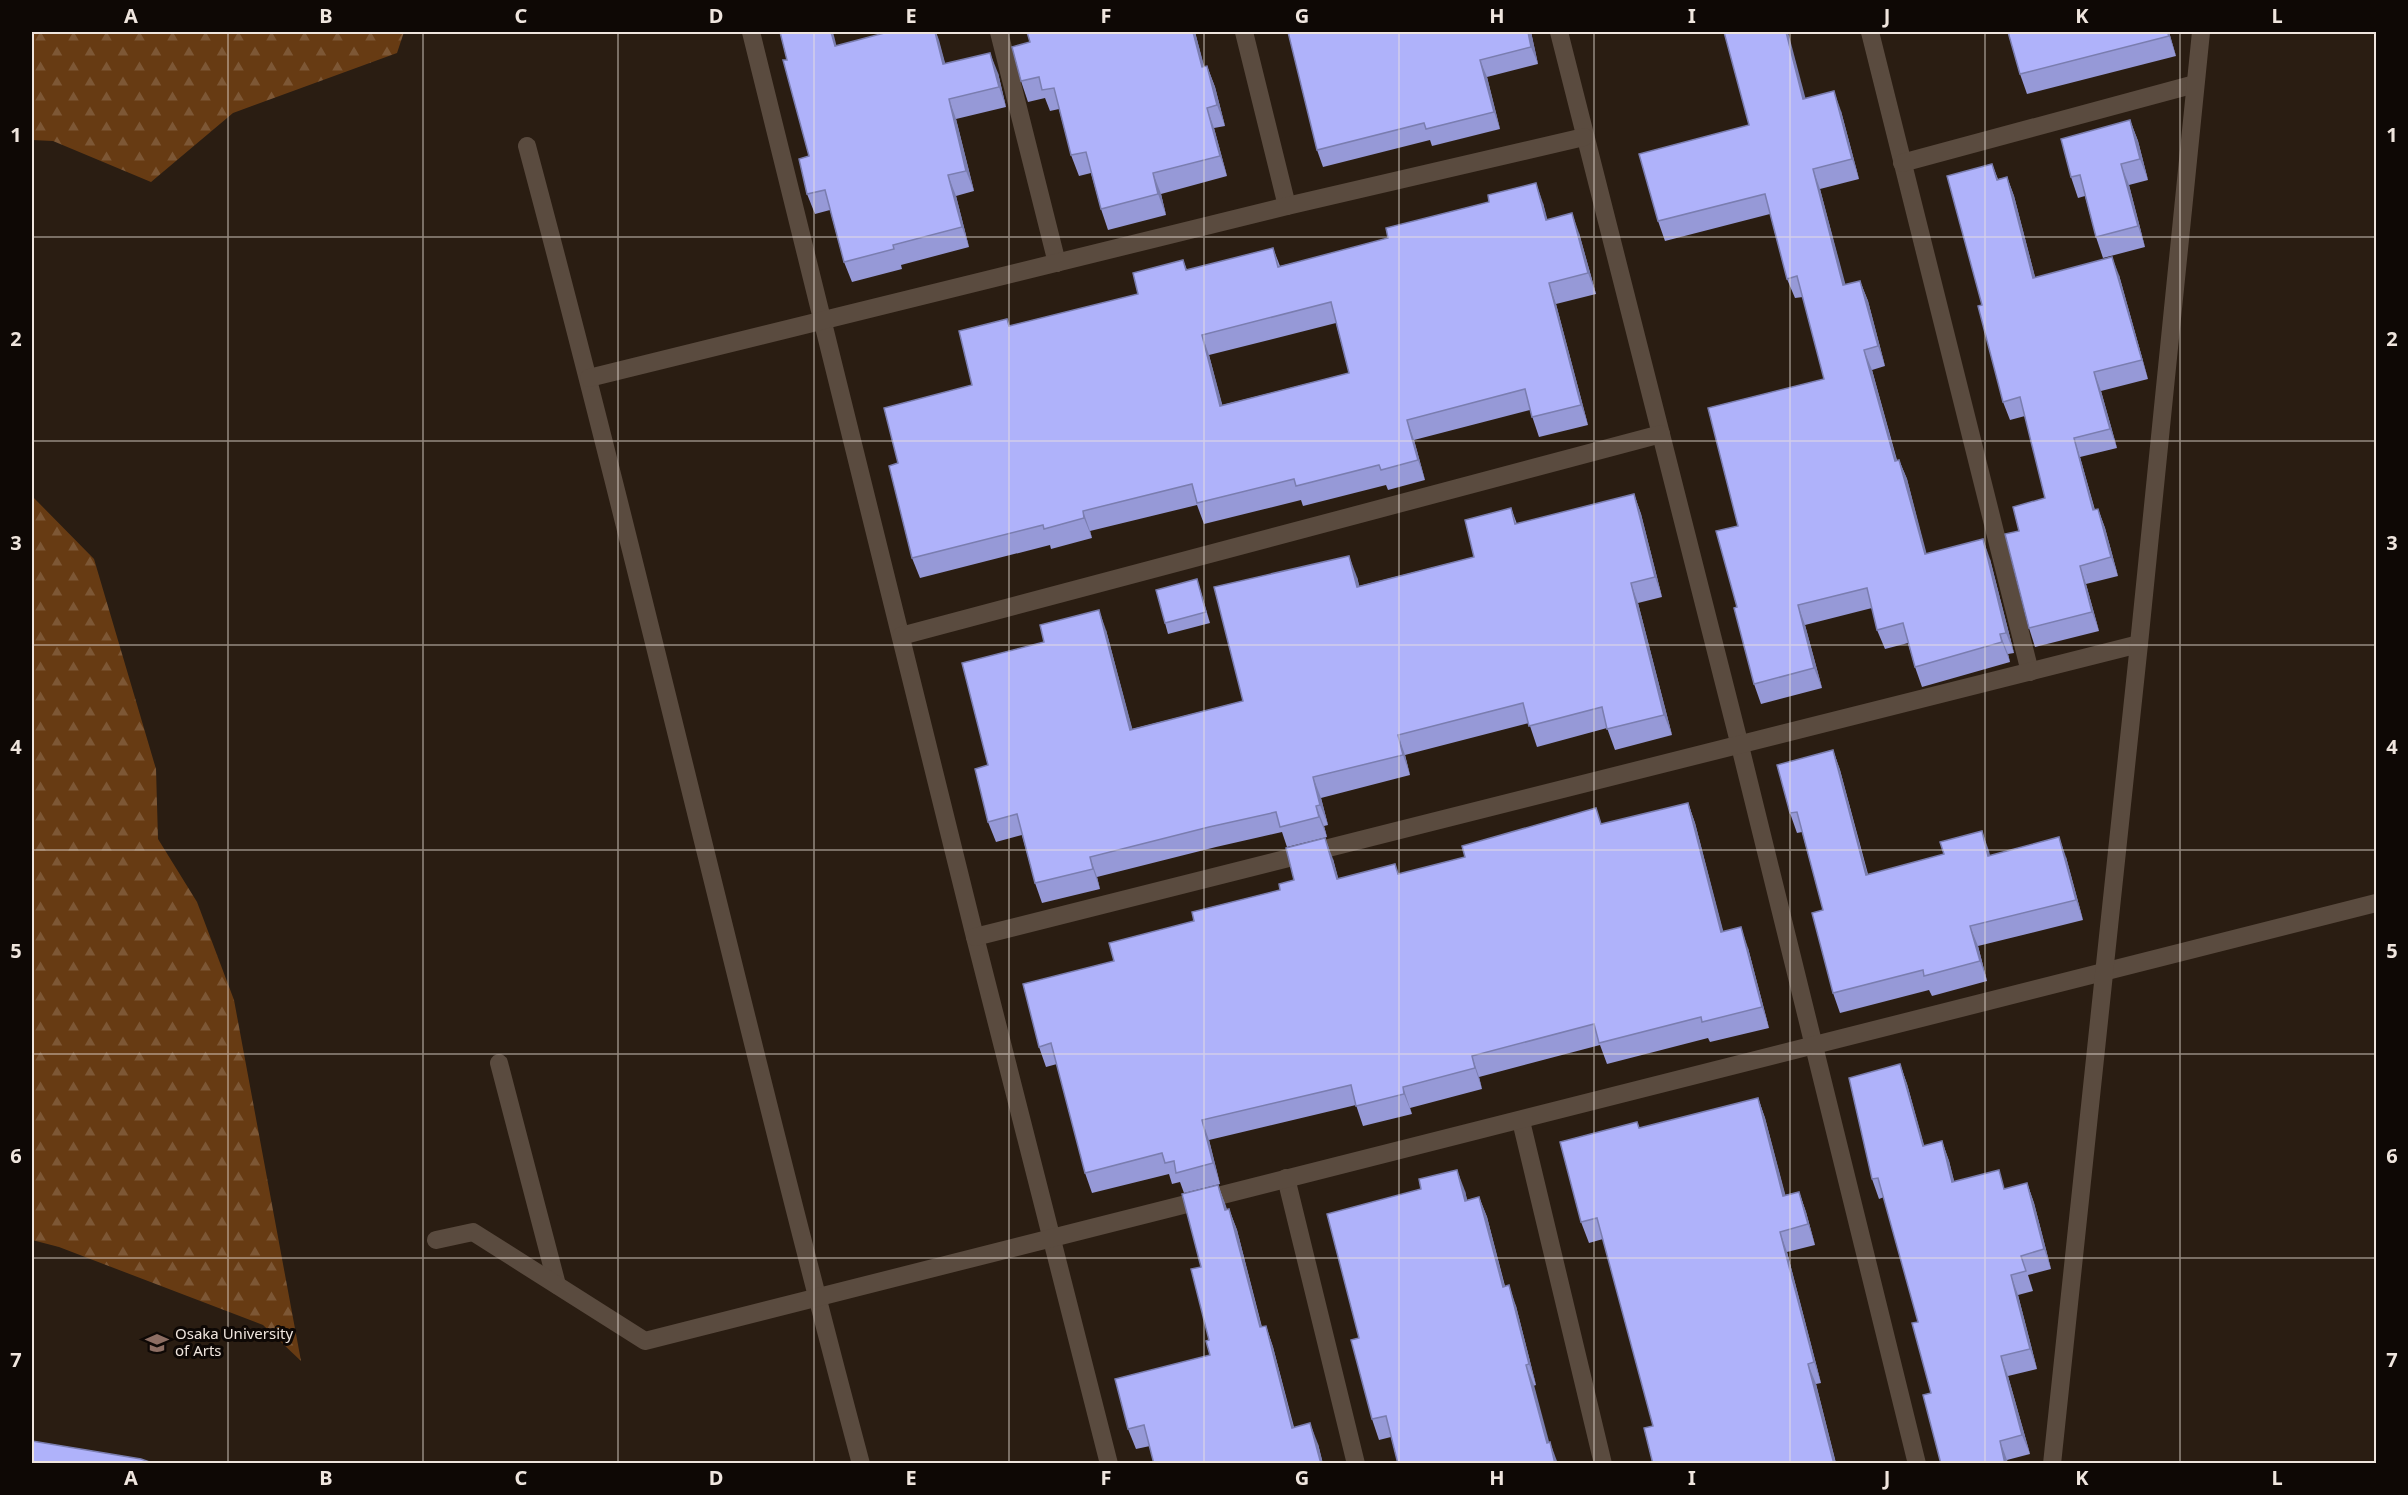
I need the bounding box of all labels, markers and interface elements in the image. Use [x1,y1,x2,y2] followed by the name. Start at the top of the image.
[124,2,138,29] text: A
[319,2,333,29] text: B
[515,2,528,29] text: C
[709,2,723,29] text: D
[905,2,917,29] text: E
[1101,2,1111,29] text: F
[1295,2,1309,29] text: G
[1489,2,1505,29] text: H
[1688,2,1696,29] text: I
[1882,2,1890,29] text: J
[2075,2,2089,29] text: K
[2271,2,2283,29] text: L
[10,121,22,148] text: 1
[2386,121,2398,148] text: 1
[10,325,22,352] text: 2
[2386,325,2398,352] text: 2
[10,529,22,556] text: 3
[2386,529,2398,556] text: 3
[10,733,22,760] text: 4
[2386,733,2398,760] text: 4
[10,937,22,964] text: 5
[2386,937,2398,964] text: 5
[10,1142,22,1169] text: 6
[2386,1142,2398,1169] text: 6
[175,1323,293,1360] place label: Osaka University of Arts
[144,1330,170,1356] school or university icon: Osaka University of Arts
[10,1346,22,1373] text: 7
[2386,1346,2398,1373] text: 7
[124,1464,138,1491] text: A
[319,1464,333,1491] text: B
[515,1464,528,1491] text: C
[709,1464,723,1491] text: D
[905,1464,917,1491] text: E
[1101,1464,1111,1491] text: F
[1295,1464,1309,1491] text: G
[1489,1464,1505,1491] text: H
[1688,1464,1696,1491] text: I
[1882,1464,1890,1491] text: J
[2075,1464,2089,1491] text: K
[2271,1464,2283,1491] text: L

